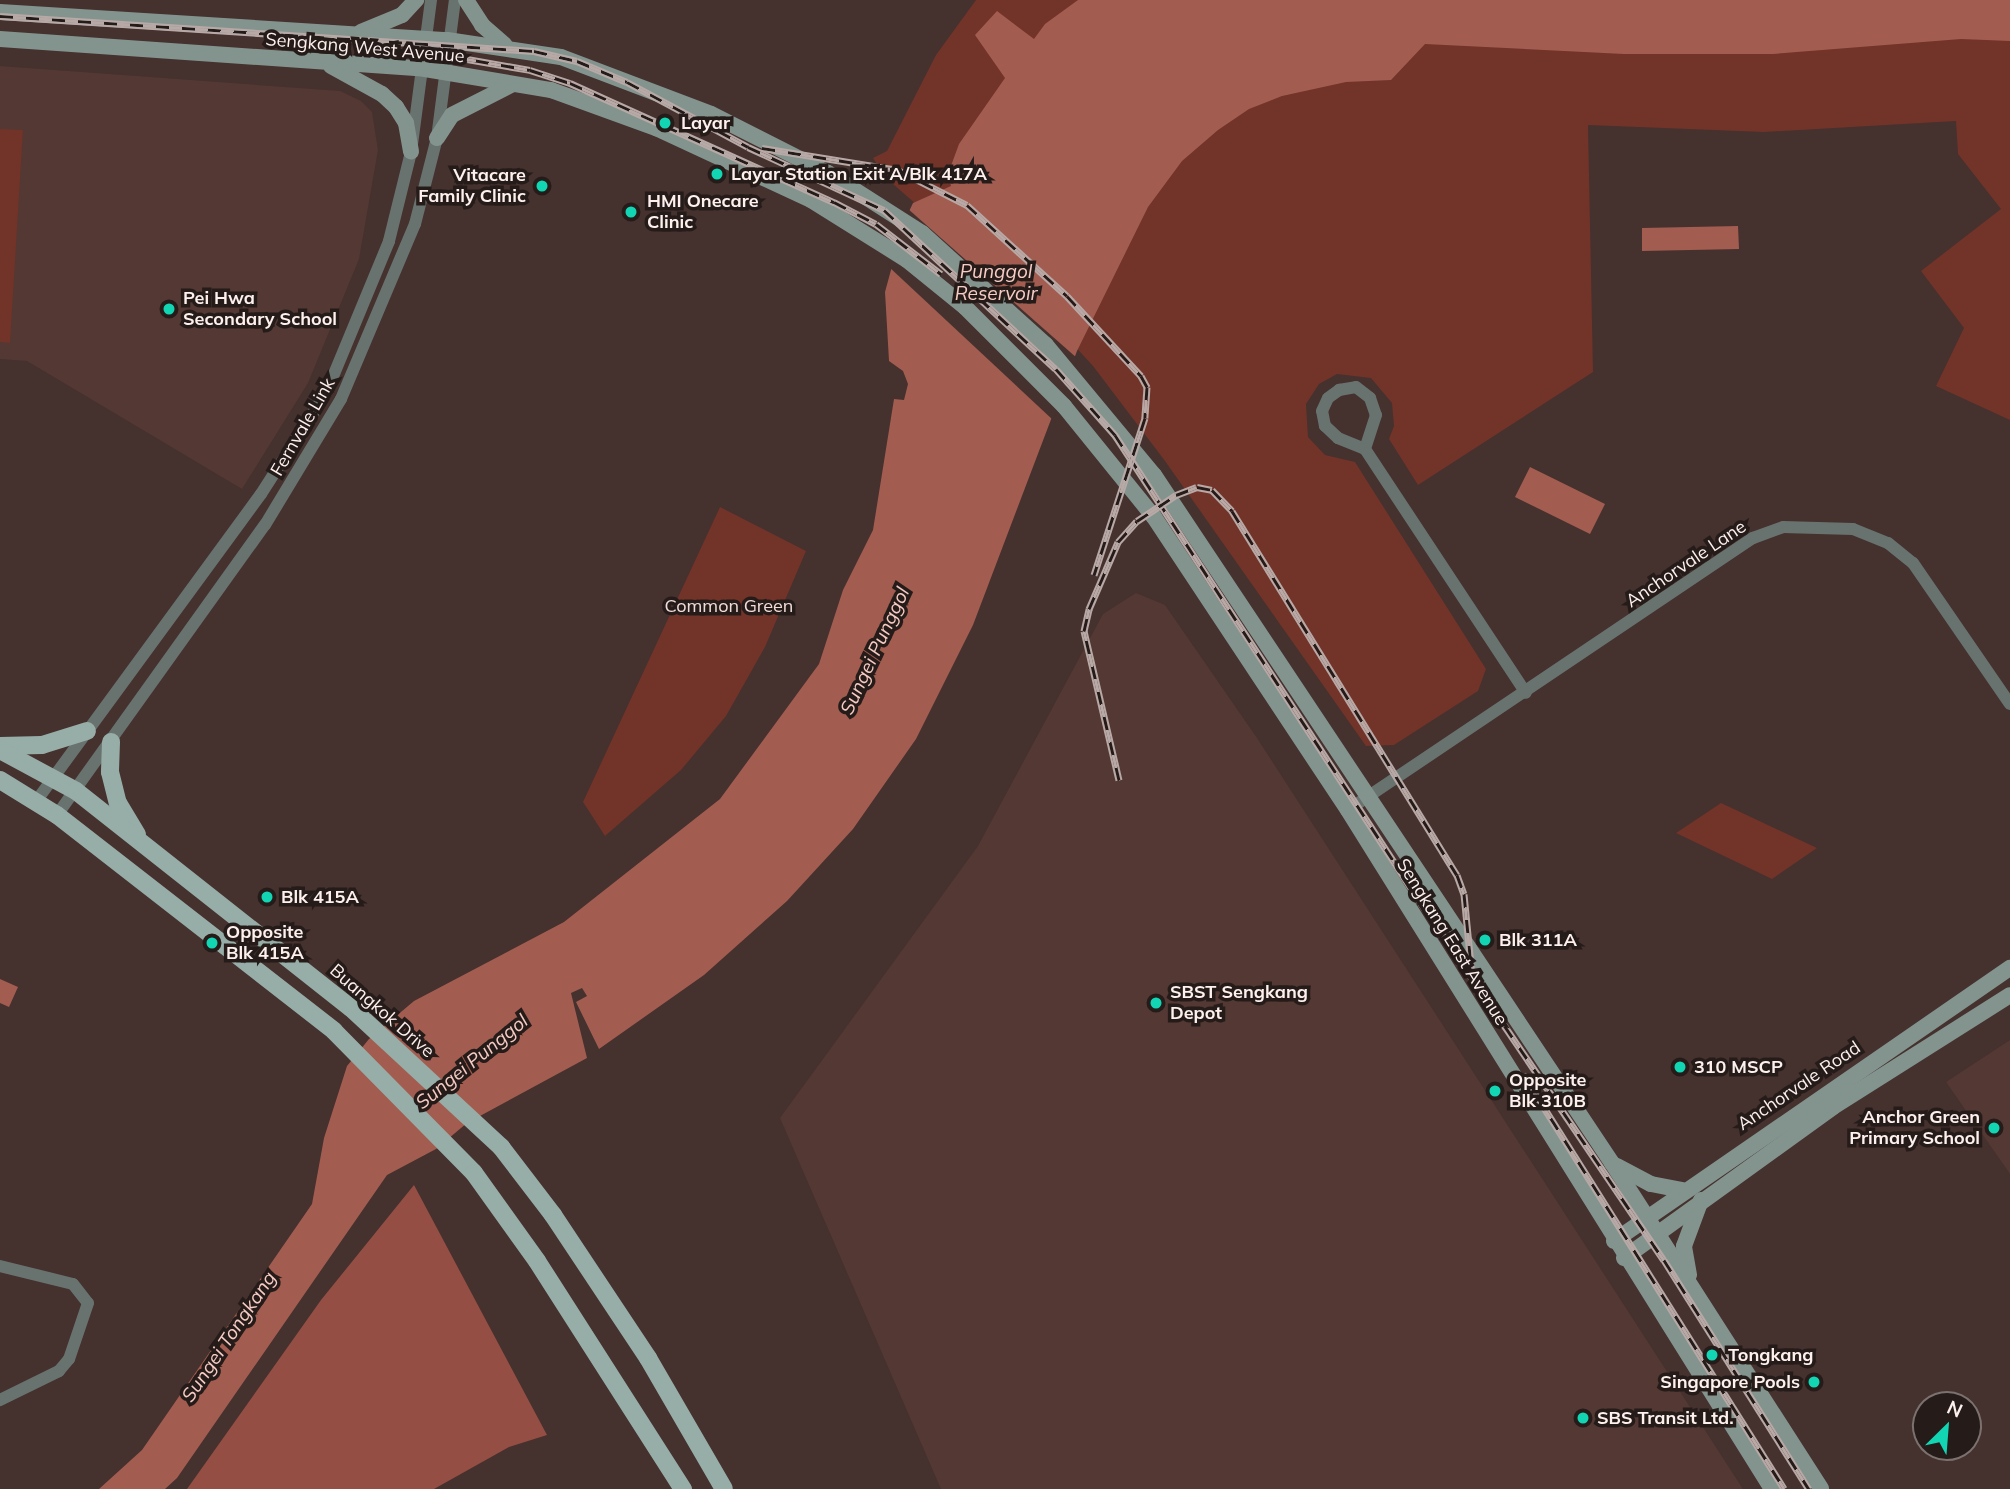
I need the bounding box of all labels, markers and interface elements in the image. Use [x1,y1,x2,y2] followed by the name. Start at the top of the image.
[265,29,465,67] street label: Sengkang West Avenue
[681,112,730,134] place label: Layar
[655,113,675,133] marker: Layar
[731,163,987,185] place label: Layar Station Exit A/Blk 417A
[418,165,526,208] place label: Vitacare Family Clinic
[709,166,725,182] marker: Layar Station Exit A/Blk 417A
[532,176,552,196] marker: Vitacare Family Clinic
[647,191,758,234] place label: HMI Onecare Clinic
[621,202,641,222] marker: HMI Onecare Clinic
[955,261,1037,305] water label: Punggol Reservoir
[183,288,337,330] place label: Pei Hwa Secondary School
[161,301,177,317] marker: Pei Hwa Secondary School
[266,374,340,480] street label: Fernvale Link
[1622,516,1750,612] street label: Anchorvale Lane
[836,584,914,718] water label: Sungei Punggol
[665,595,793,617] park label: Common Green
[1392,855,1512,1029] street label: Sengkang East Avenue
[281,886,359,908] place label: Blk 415A
[259,889,275,905] marker: Blk 415A
[226,922,304,964] place label: Opposite Blk 415A
[1499,929,1577,951] place label: Blk 311A
[1477,932,1493,948] marker: Blk 311A
[204,935,220,951] marker: Opposite Blk 415A
[325,960,439,1062] street label: Buangkok Drive
[1170,982,1308,1024] place label: SBST Sengkang Depot
[1148,995,1164,1011] marker: SBST Sengkang Depot
[411,1010,533,1114] water label: Sungei Punggol
[1733,1037,1865,1135] street label: Anchorvale Road
[1694,1056,1783,1078] place label: 310 MSCP
[1672,1059,1688,1075] marker: 310 MSCP
[1509,1070,1586,1112] place label: Opposite Blk 310B
[1487,1083,1503,1099] marker: Opposite Blk 310B
[1849,1107,1980,1150] place label: Anchor Green Primary School
[1986,1120,2002,1136] marker: Anchor Green Primary School
[177,1267,281,1407] water label: Sungei Tongkang
[1728,1344,1813,1366] place label: Tongkang
[1702,1345,1722,1365] marker: Tongkang
[1660,1371,1800,1393] place label: Singapore Pools
[1806,1374,1822,1390] marker: Singapore Pools
[1912,1391,1982,1461] north arrow
[1943,1395,1967,1423] text: N
[1597,1407,1734,1429] place label: SBS Transit Ltd.
[1575,1410,1591,1426] marker: SBS Transit Ltd.

